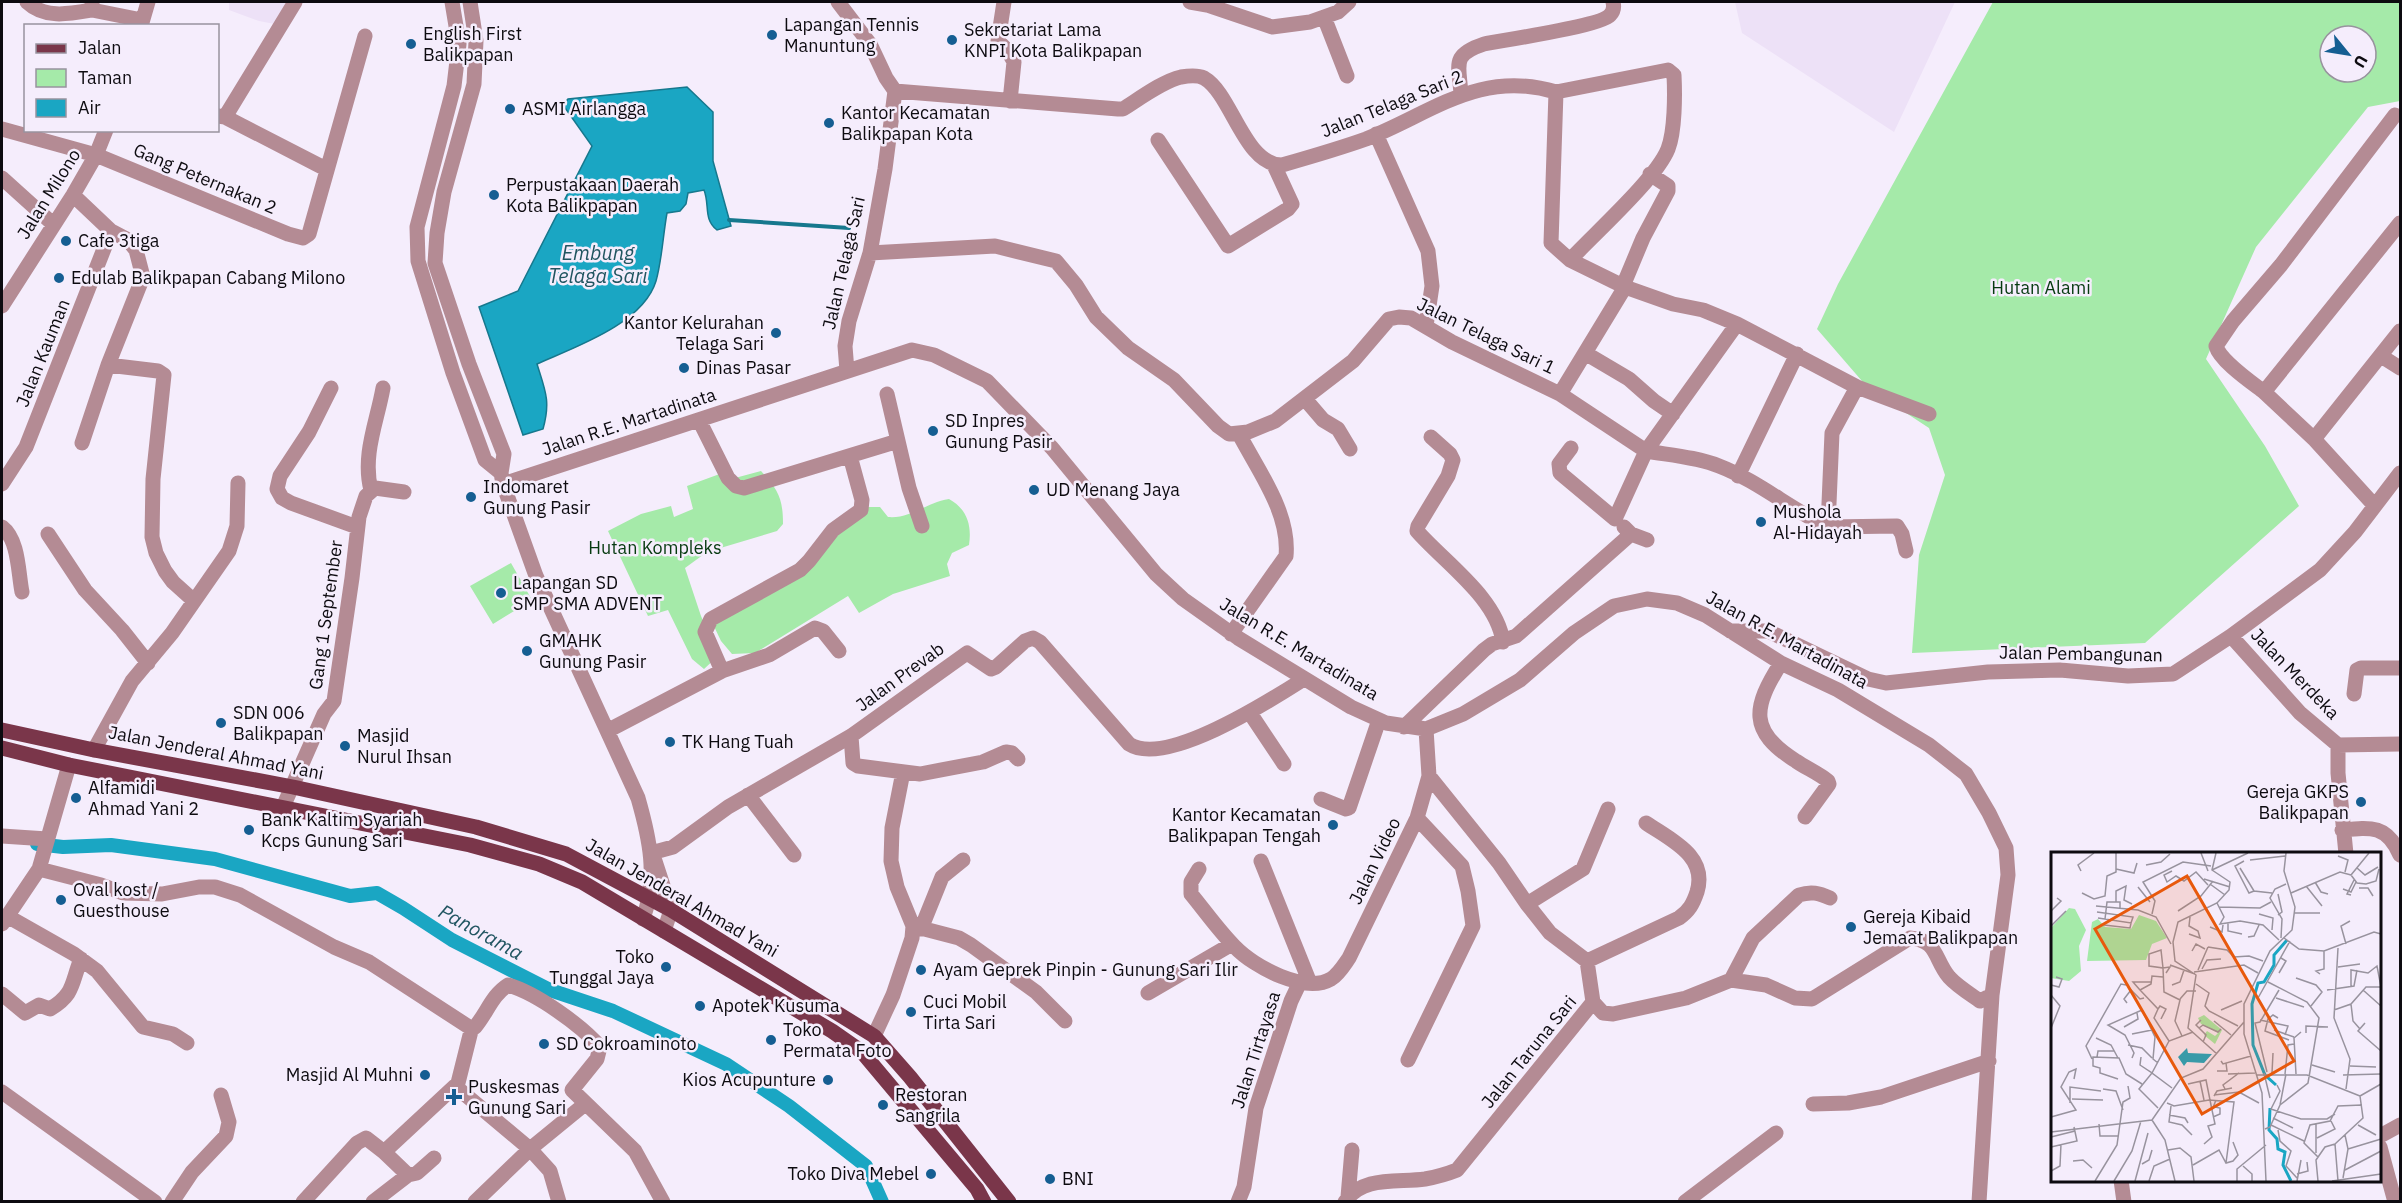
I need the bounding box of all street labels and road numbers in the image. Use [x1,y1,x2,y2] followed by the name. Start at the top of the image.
[1318,65,1466,142] street label: Jalan Telaga Sari 2
[130,138,280,219] street label: Gang Peternakan 2
[12,144,85,243] street label: Jalan Milono
[817,194,870,332] street label: Jalan Telaga Sari
[1413,292,1559,379] street label: Jalan Telaga Sari 1
[10,296,75,410] street label: Jalan Kauman
[539,382,719,460] street label: Jalan R.E. Martadinata
[304,538,347,691] street label: Gang 1 September
[1702,586,1872,694] street label: Jalan R.E. Martadinata
[1216,592,1383,705] street label: Jalan R.E. Martadinata
[2246,623,2345,724] street label: Jalan Merdeka
[851,637,948,716] street label: Jalan Prevab
[1999,641,2163,666] street label: Jalan Pembangunan
[107,720,326,785] street label: Jalan Jenderal Ahmad Yani
[1344,814,1405,908] street label: Jalan Video
[582,833,783,962] street label: Jalan Jenderal Ahmad Yani
[1226,988,1285,1111] street label: Jalan Tirtayasa
[1476,991,1581,1113] street label: Jalan Taruna Sari

